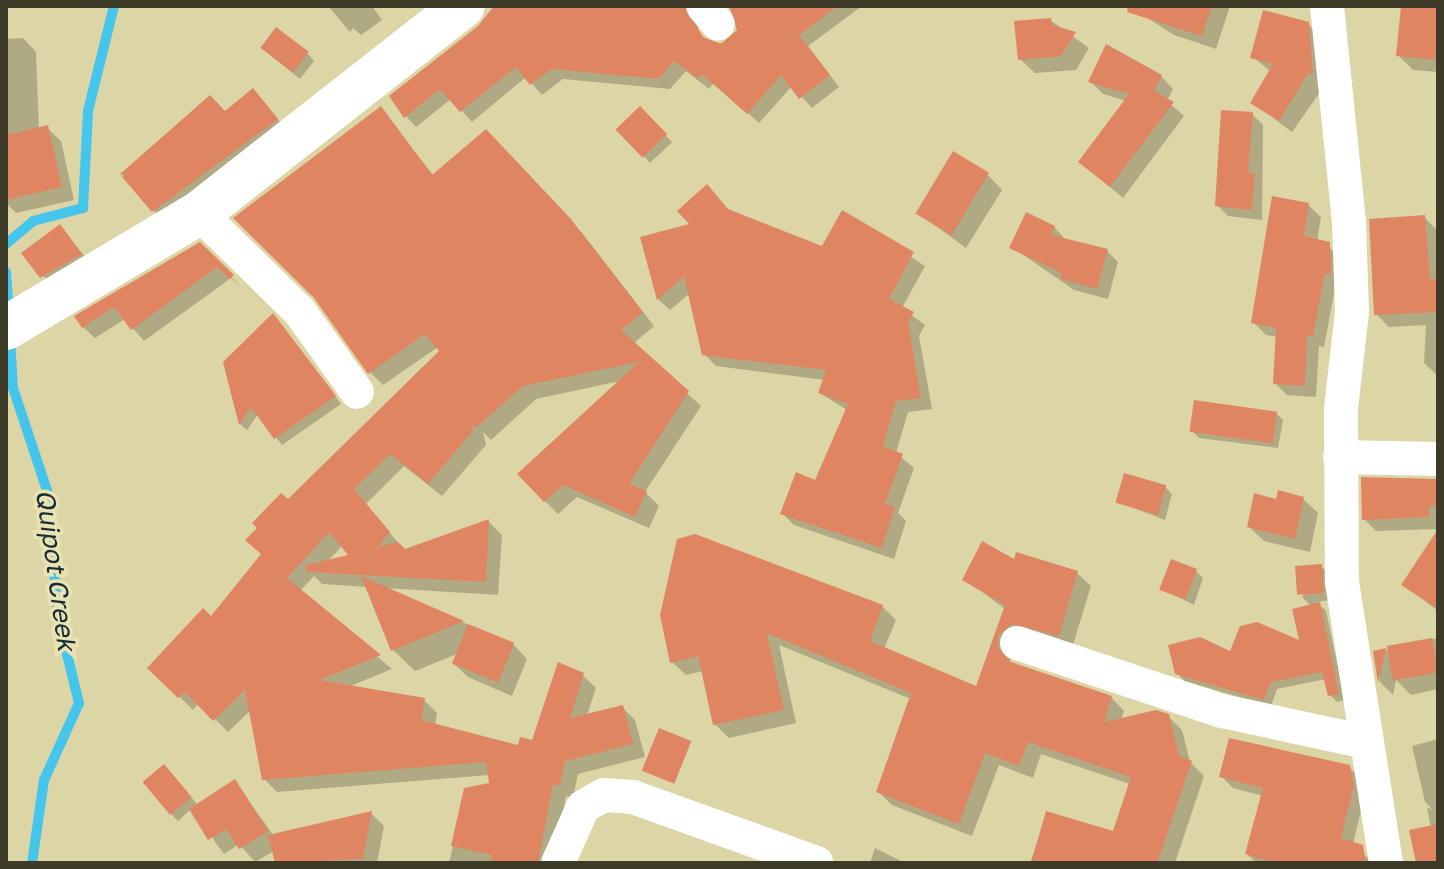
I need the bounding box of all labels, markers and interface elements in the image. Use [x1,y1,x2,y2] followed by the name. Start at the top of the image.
[29,487,83,653] water label: Quipot Creek

